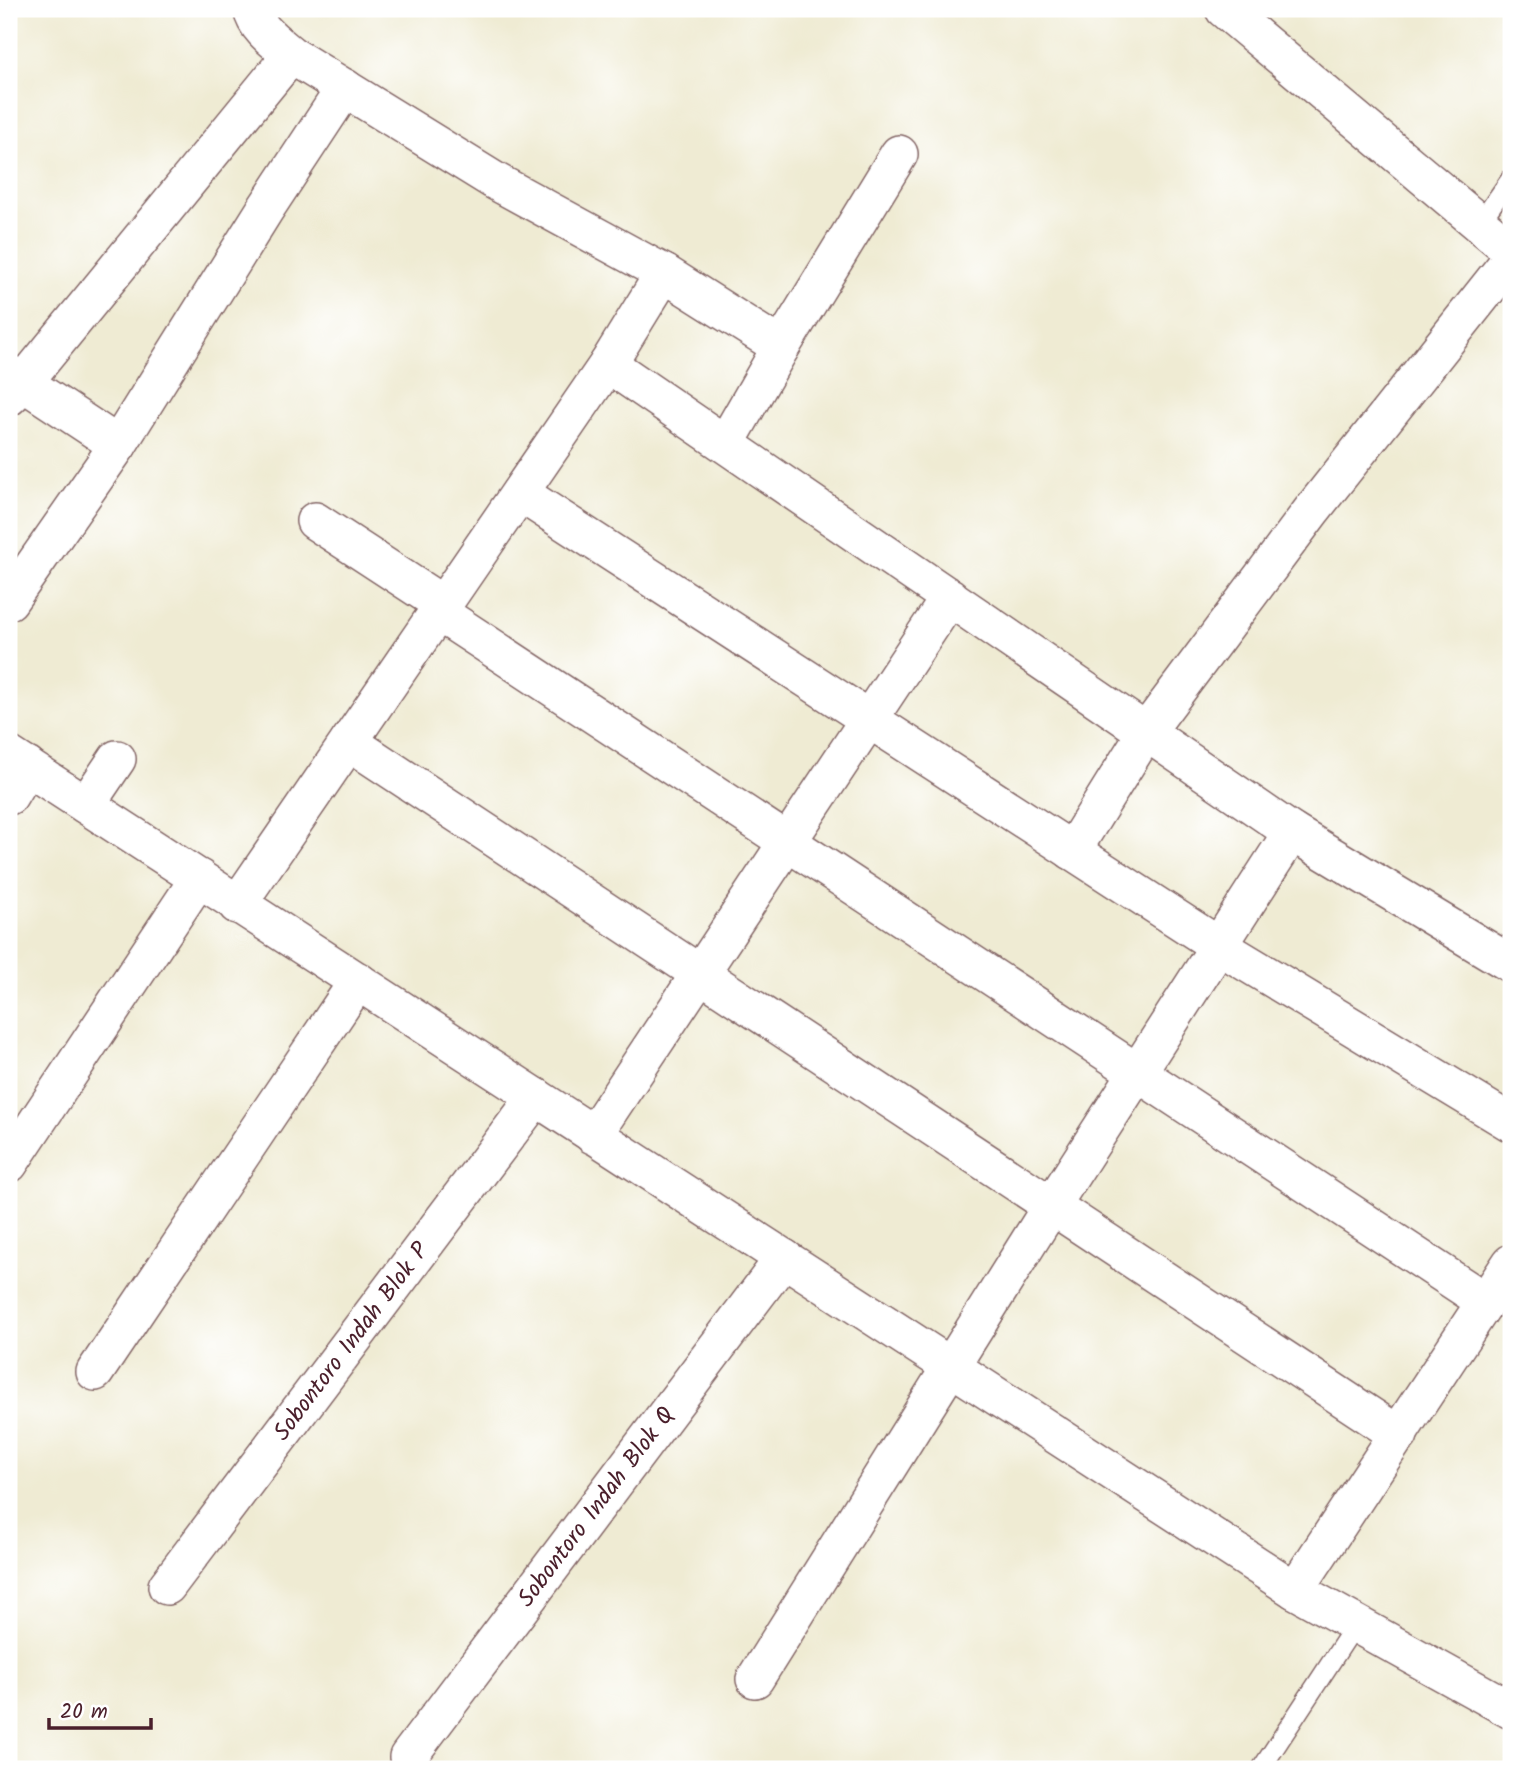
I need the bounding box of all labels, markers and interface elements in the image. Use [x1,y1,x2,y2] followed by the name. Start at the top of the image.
[263,1233,440,1449] street label: Sobontoro Indah Blok P
[508,1398,685,1616] street label: Sobontoro Indah Blok Q
[49,1687,150,1731] scale bar
[60,1696,108,1729] text: 20 m

